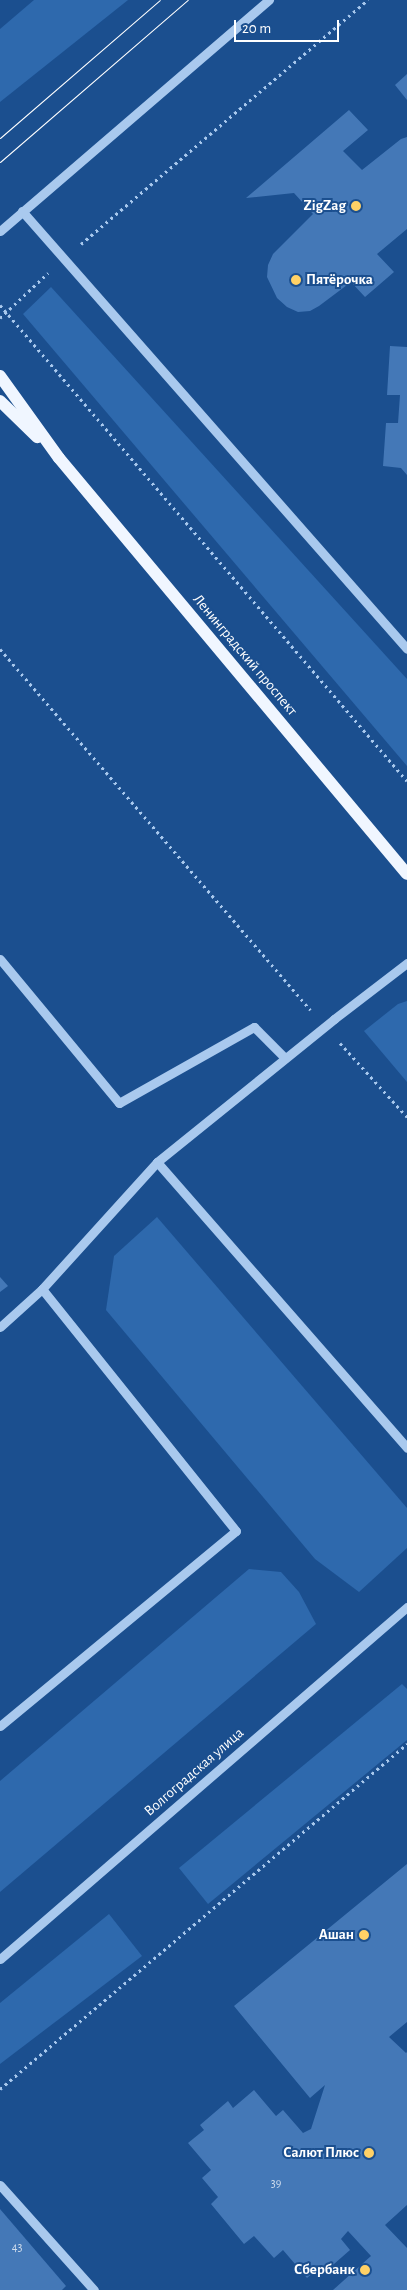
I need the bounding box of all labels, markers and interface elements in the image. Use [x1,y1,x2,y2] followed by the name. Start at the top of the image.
[237,10,342,42] scale bar
[242,21,271,36] text: 20 m
[303,197,346,215] place label: ZigZag
[350,200,362,212] marker: ZigZag
[306,271,373,289] place label: Пятёрочка
[290,274,302,286] marker: Пятёрочка
[189,591,301,719] street label: Ленинградский проспект
[141,1724,247,1820] street label: Волгоградская улица
[319,1926,354,1944] place label: Ашан
[358,1929,370,1941] marker: Ашан
[283,2144,359,2162] place label: Салют Плюс
[363,2147,375,2159] marker: Салют Плюс
[271,2177,281,2191] house number: 39
[12,2241,22,2255] house number: 43
[294,2261,355,2279] place label: Сбербанк
[359,2264,371,2276] marker: Сбербанк

